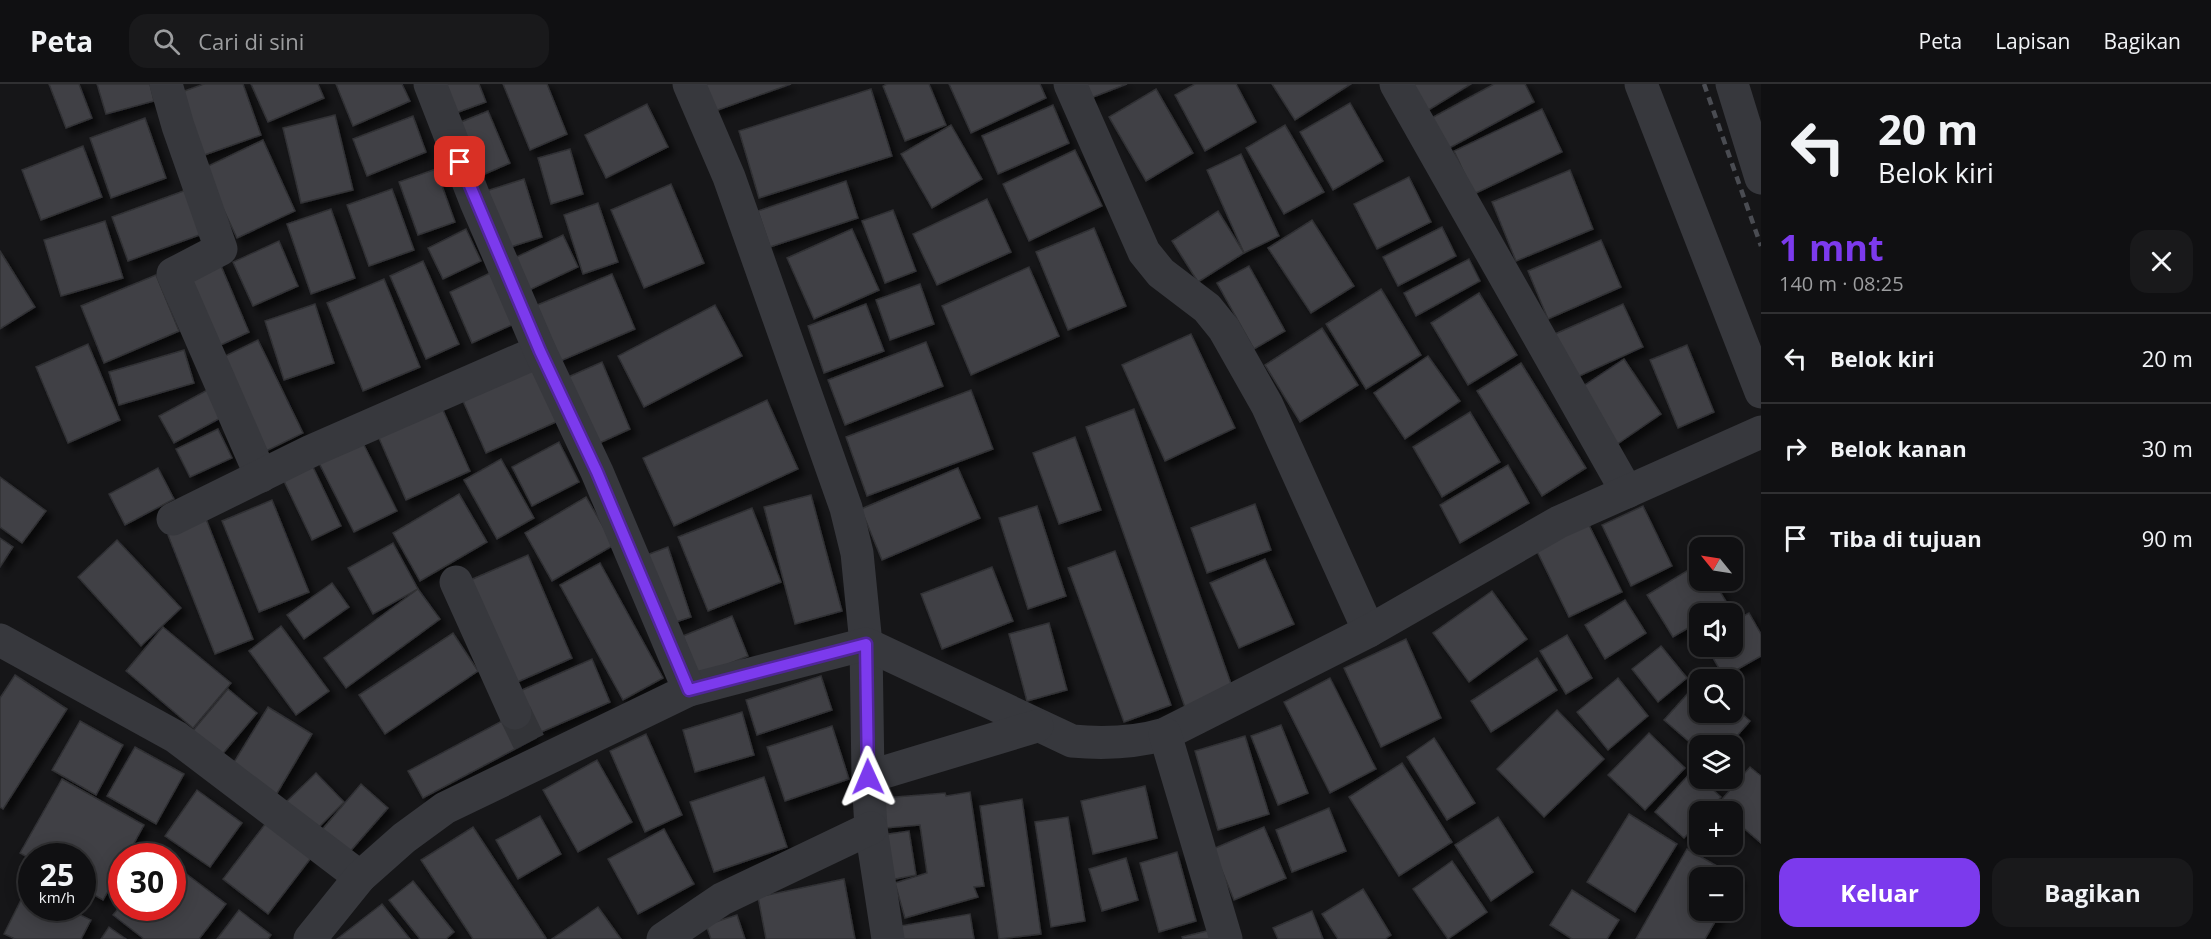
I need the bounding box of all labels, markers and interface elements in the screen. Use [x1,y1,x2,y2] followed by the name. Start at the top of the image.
[129,14,549,68] search box
[30,22,93,60] text: Peta
[150,25,183,58] icon: search
[198,26,304,56] text: Cari di sini
[1919,27,1962,55] text: Peta
[1995,27,2070,55] text: Lapisan
[2103,27,2181,55] text: Bagikan
[1878,100,1978,157] text: 20 m
[1779,108,1857,186] icon: left
[434,136,485,187] pin
[443,145,476,178] icon: arrive
[1878,154,1994,191] text: Belok kiri
[1779,223,1884,272] text: 1 mnt
[2130,230,2193,293] button: close
[1779,270,1904,297] text: 140 m · 08:25
[1779,342,1812,375] icon: left
[1830,343,1935,373] text: Belok kiri
[2142,343,2193,373] text: 20 m
[1779,432,1812,465] icon: right
[1830,433,1967,463] text: Belok kanan
[2142,433,2193,463] text: 30 m
[1779,522,1812,555] icon: arrive
[1830,523,1982,553] text: Tiba di tujuan
[2142,523,2193,553] text: 90 m
[1689,537,1743,591] north arrow
[1689,537,1743,921] map controls
[1689,603,1743,657] button: sound
[1689,669,1743,723] button: search
[1689,735,1743,789] button: layers
[836,745,900,809] position arrow
[1689,801,1743,855] button: +
[108,843,186,921] speed limit sign: 30
[40,854,74,895] text: 25
[1779,858,1980,927] button: Keluar
[1992,858,2193,927] button: Bagikan
[1689,867,1743,921] button: −
[39,887,75,907] text: km/h

